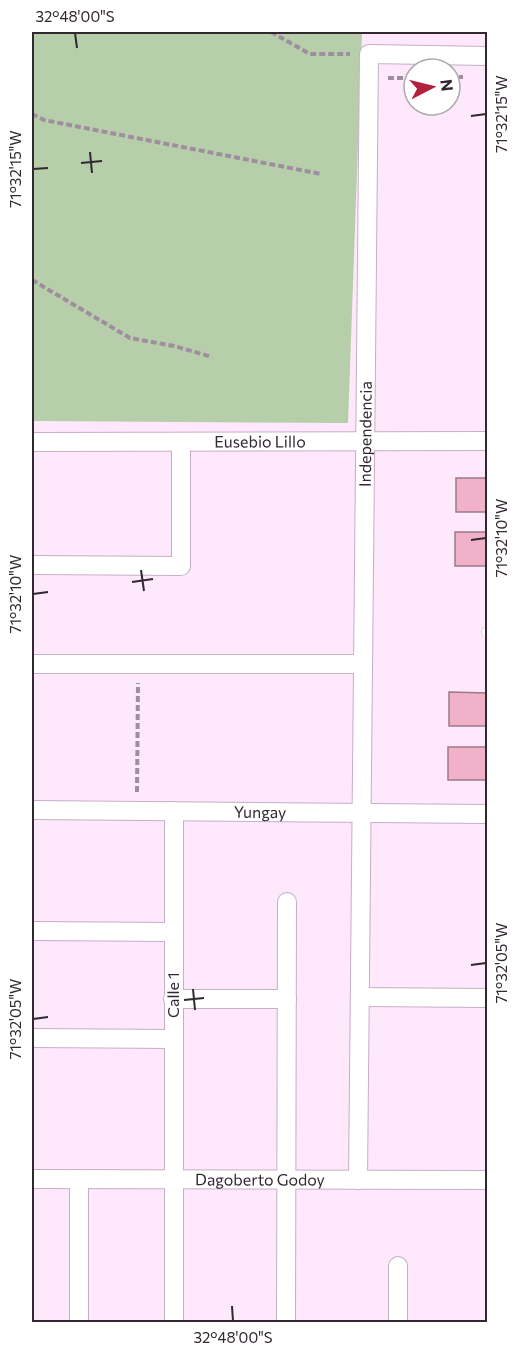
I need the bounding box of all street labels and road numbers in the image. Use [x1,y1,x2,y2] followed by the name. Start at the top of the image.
[355,381,375,487] street label: Independencia
[214,431,306,451] street label: Eusebio Lillo
[234,802,286,821] street label: Yungay
[163,972,182,1018] street label: Calle 1
[195,1169,325,1189] street label: Dagoberto Godoy

